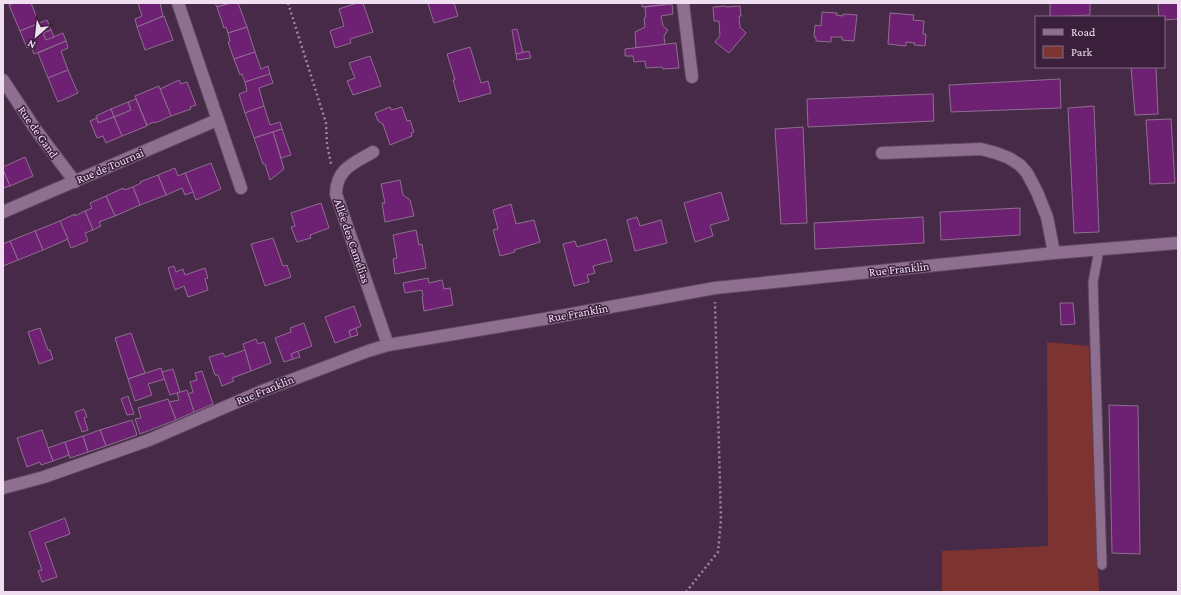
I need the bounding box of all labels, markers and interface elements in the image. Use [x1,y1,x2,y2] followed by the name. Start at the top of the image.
[16,16,56,56] north arrow
[1035,16,1165,68] legend
[1071,25,1096,39] text: Road
[25,38,37,52] text: N
[1071,45,1093,59] text: Park
[15,103,61,161] street label: Rue de Gand
[74,145,146,187] street label: Rue de Tournai
[331,197,373,285] street label: Allée des Camélias
[868,259,930,279] street label: Rue Franklin
[547,301,610,325] street label: Rue Franklin
[234,372,296,408] street label: Rue Franklin

